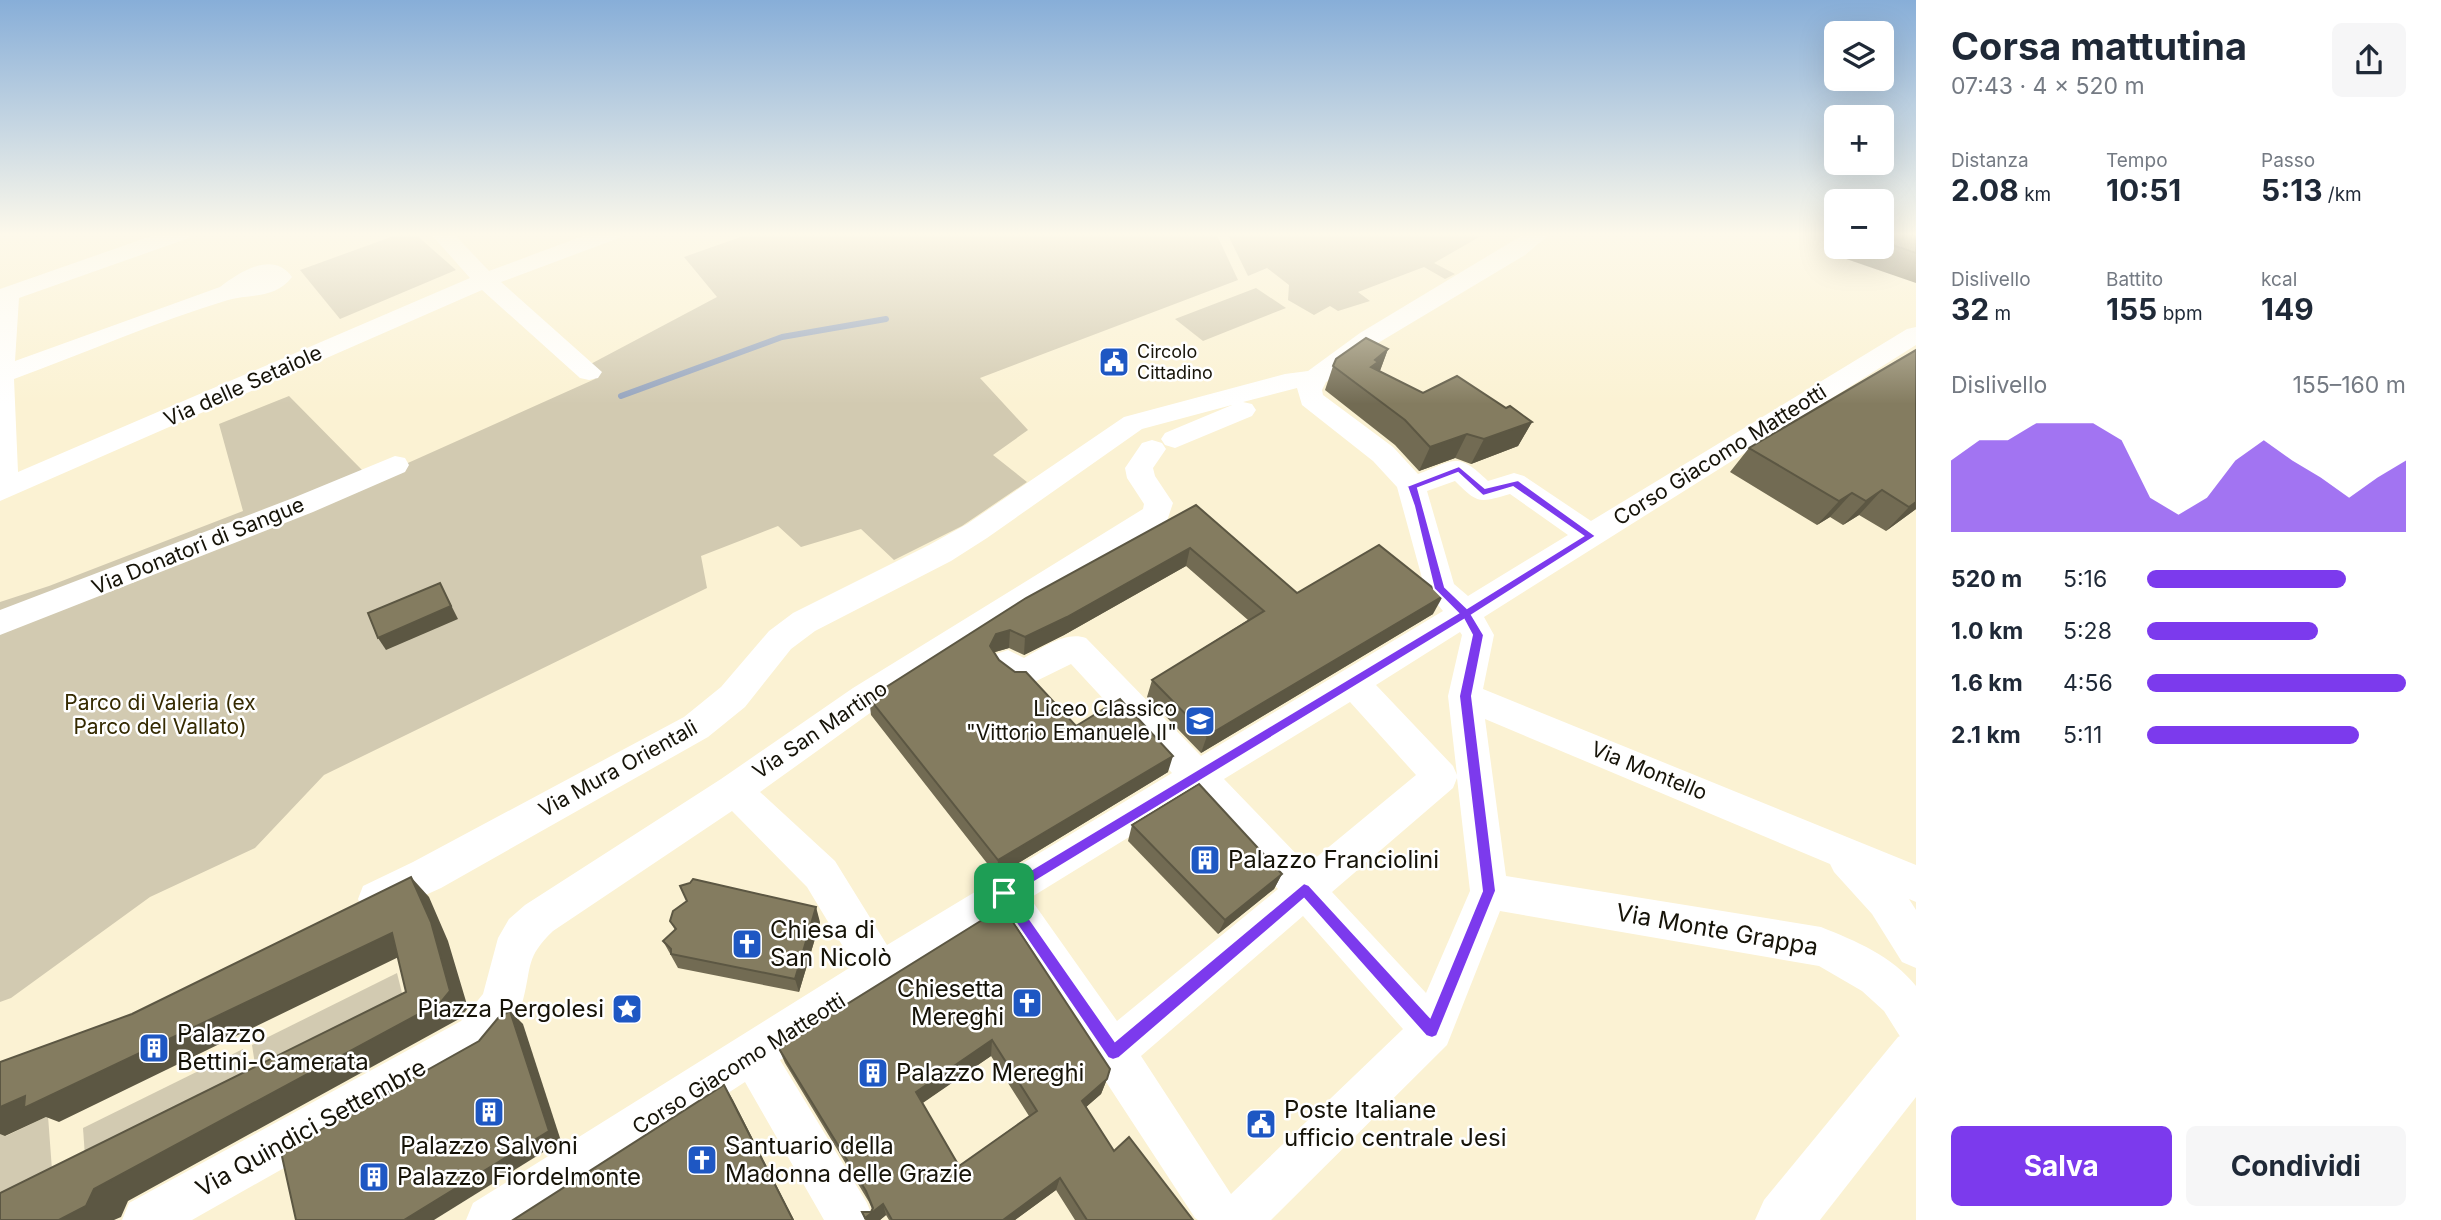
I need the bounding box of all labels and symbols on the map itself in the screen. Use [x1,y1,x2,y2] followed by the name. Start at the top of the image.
[160,340,326,432] street label: Via delle Setaiole
[1137,341,1213,383] place label: Circolo Cittadino
[1097,345,1131,379] public building icon: Circolo Cittadino
[1609,379,1831,530] street label: Corso Giacomo Matteotti
[88,491,308,600] street label: Via Donatori di Sangue
[748,675,892,784] street label: Via San Martino
[64,690,256,739] park label: Parco di Valeria (ex Parco del Vallato)
[966,696,1177,745] place label: Liceo Classico "Vittorio Emanuele II"
[1183,704,1217,738] school or university icon: Liceo Classico "Vittorio Emanuele II"
[534,715,701,822] street label: Via Mura Orientali
[1588,736,1711,805] street label: Via Montello
[1188,843,1222,877] building icon: Palazzo Franciolini
[1228,845,1439,874] place label: Palazzo Franciolini
[974,863,1034,923] pin
[1614,897,1820,962] street label: Via Monte Grappa
[770,915,892,972] place label: Chiesa di San Nicolò
[730,927,764,961] church icon: Chiesa di San Nicolò
[897,974,1004,1031] place label: Chiesetta Mereghi
[1010,986,1044,1020] church icon: Chiesetta Mereghi
[628,988,850,1139] street label: Corso Giacomo Matteotti
[610,992,644,1026] place icon: Piazza Pergolesi
[417,994,604,1023] place label: Piazza Pergolesi
[177,1019,369,1076] place label: Palazzo Bettini-Camerata
[137,1031,171,1065] building icon: Palazzo Bettini-Camerata
[191,1052,431,1203] street label: Via Quindici Settembre
[856,1056,890,1090] building icon: Palazzo Mereghi
[896,1058,1084,1087] place label: Palazzo Mereghi
[472,1095,506,1129] building icon: Palazzo Salvoni
[1284,1095,1506,1152] place label: Poste Italiane ufficio centrale Jesi
[1244,1107,1278,1141] public building icon: Poste Italiane ufficio centrale Jesi
[400,1131,578,1160] place label: Palazzo Salvoni
[725,1131,972,1188] place label: Santuario della Madonna delle Grazie
[685,1143,719,1177] church icon: Santuario della Madonna delle Grazie
[357,1160,391,1194] building icon: Palazzo Fiordelmonte
[397,1162,641,1191] place label: Palazzo Fiordelmonte

